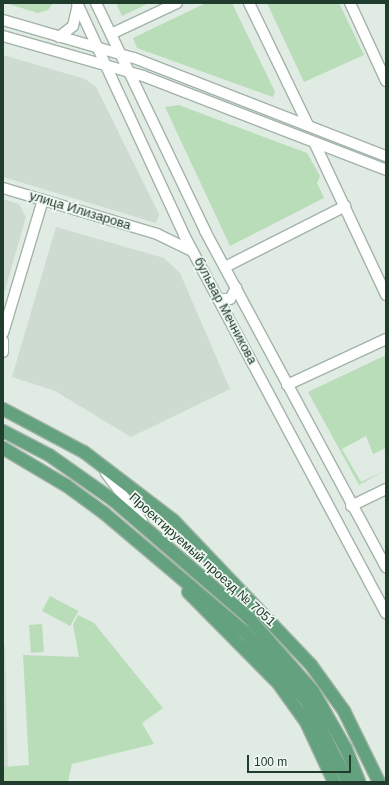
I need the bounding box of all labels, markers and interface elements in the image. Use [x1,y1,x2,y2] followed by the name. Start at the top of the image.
[27,188,133,234] street label: улица Илизарова
[190,255,260,367] street label: бульвар Мечникова
[126,490,278,630] street label: Проектируемый проезд № 7051
[249,747,353,773] scale bar
[254,755,287,769] text: 100 m

